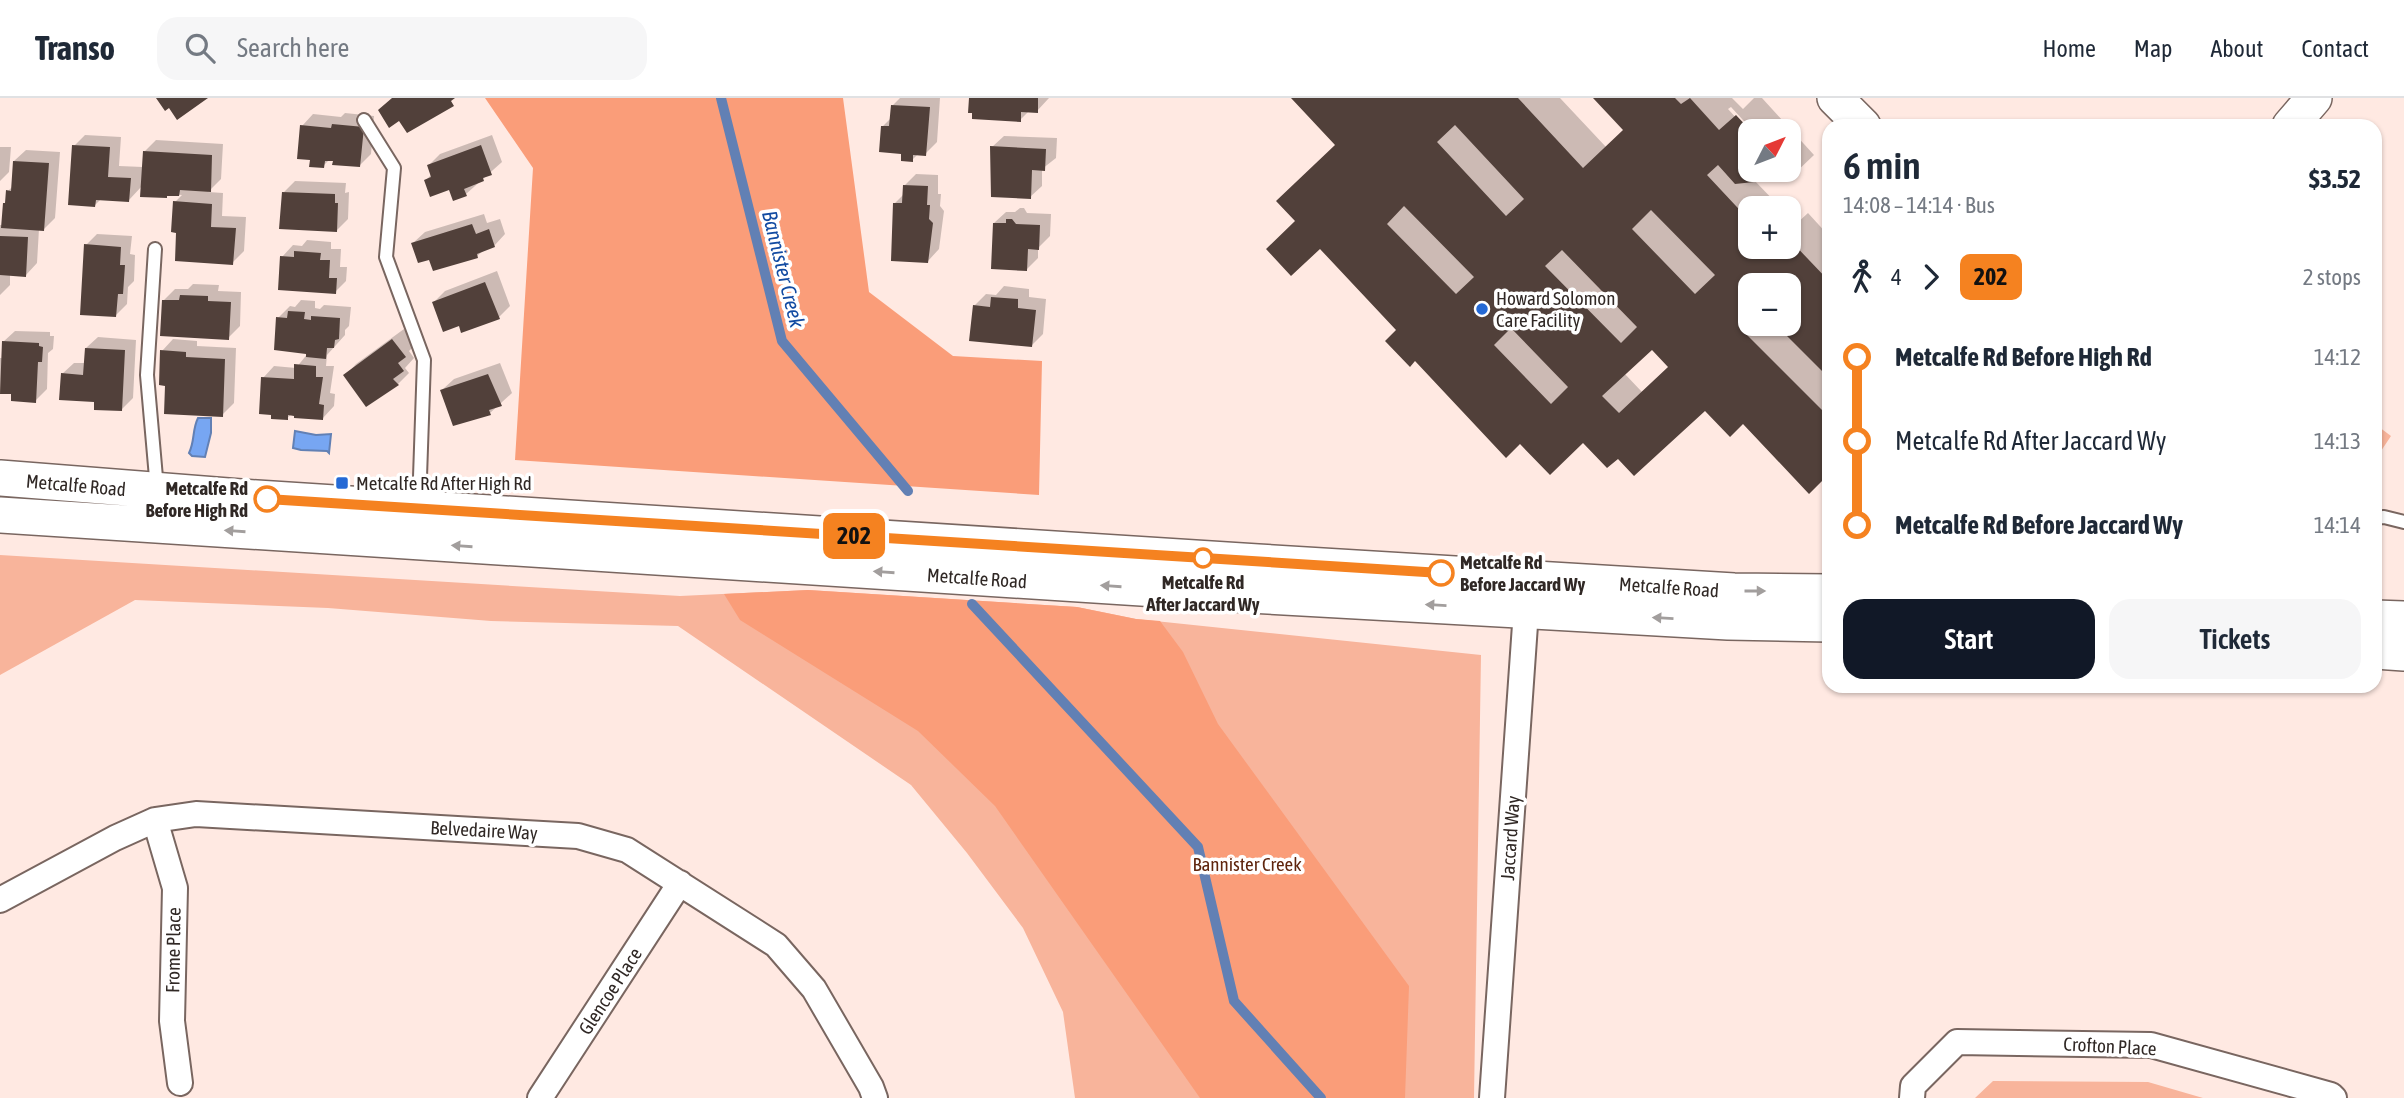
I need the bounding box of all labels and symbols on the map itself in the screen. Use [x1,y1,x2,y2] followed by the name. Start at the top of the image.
[1738,119,1801,182] north arrow
[758,208,810,331] water label: Bannister Creek
[1496,287,1616,331] place label: Howard Solomon Care Facility
[1474,301,1490,317] marker: Howard Solomon Care Facility
[25,470,127,500] street label: Metcalfe Road
[356,472,532,494] place label: Metcalfe Rd After High Rd
[334,475,350,491] marker: Metcalfe Rd After High Rd
[145,477,248,521] place label: Metcalfe Rd Before High Rd
[254,486,280,512] marker: Metcalfe Rd Before High Rd
[814,513,894,559] line badge: 202
[224,525,246,536] one-way arrow
[451,540,473,551] one-way arrow
[1193,548,1213,568] marker: Metcalfe Rd After Jaccard Wy
[1460,551,1585,595] place label: Metcalfe Rd Before Jaccard Wy
[1428,560,1454,586] marker: Metcalfe Rd Before Jaccard Wy
[926,564,1028,592] street label: Metcalfe Road
[872,566,894,577] one-way arrow
[1145,571,1260,615] place label: Metcalfe Rd After Jaccard Wy
[1618,573,1720,601] street label: Metcalfe Road
[1099,580,1121,591] one-way arrow
[1744,585,1766,597] one-way arrow
[1424,599,1446,610] one-way arrow
[1651,612,1673,623] one-way arrow
[1496,795,1524,881] street label: Jaccard Way
[430,816,538,844] street label: Belvedaire Way
[1192,853,1302,875] park label: Bannister Creek
[161,907,185,993] street label: Frome Place
[574,944,646,1038] street label: Glencoe Place
[2063,1033,2157,1059] street label: Crofton Place

